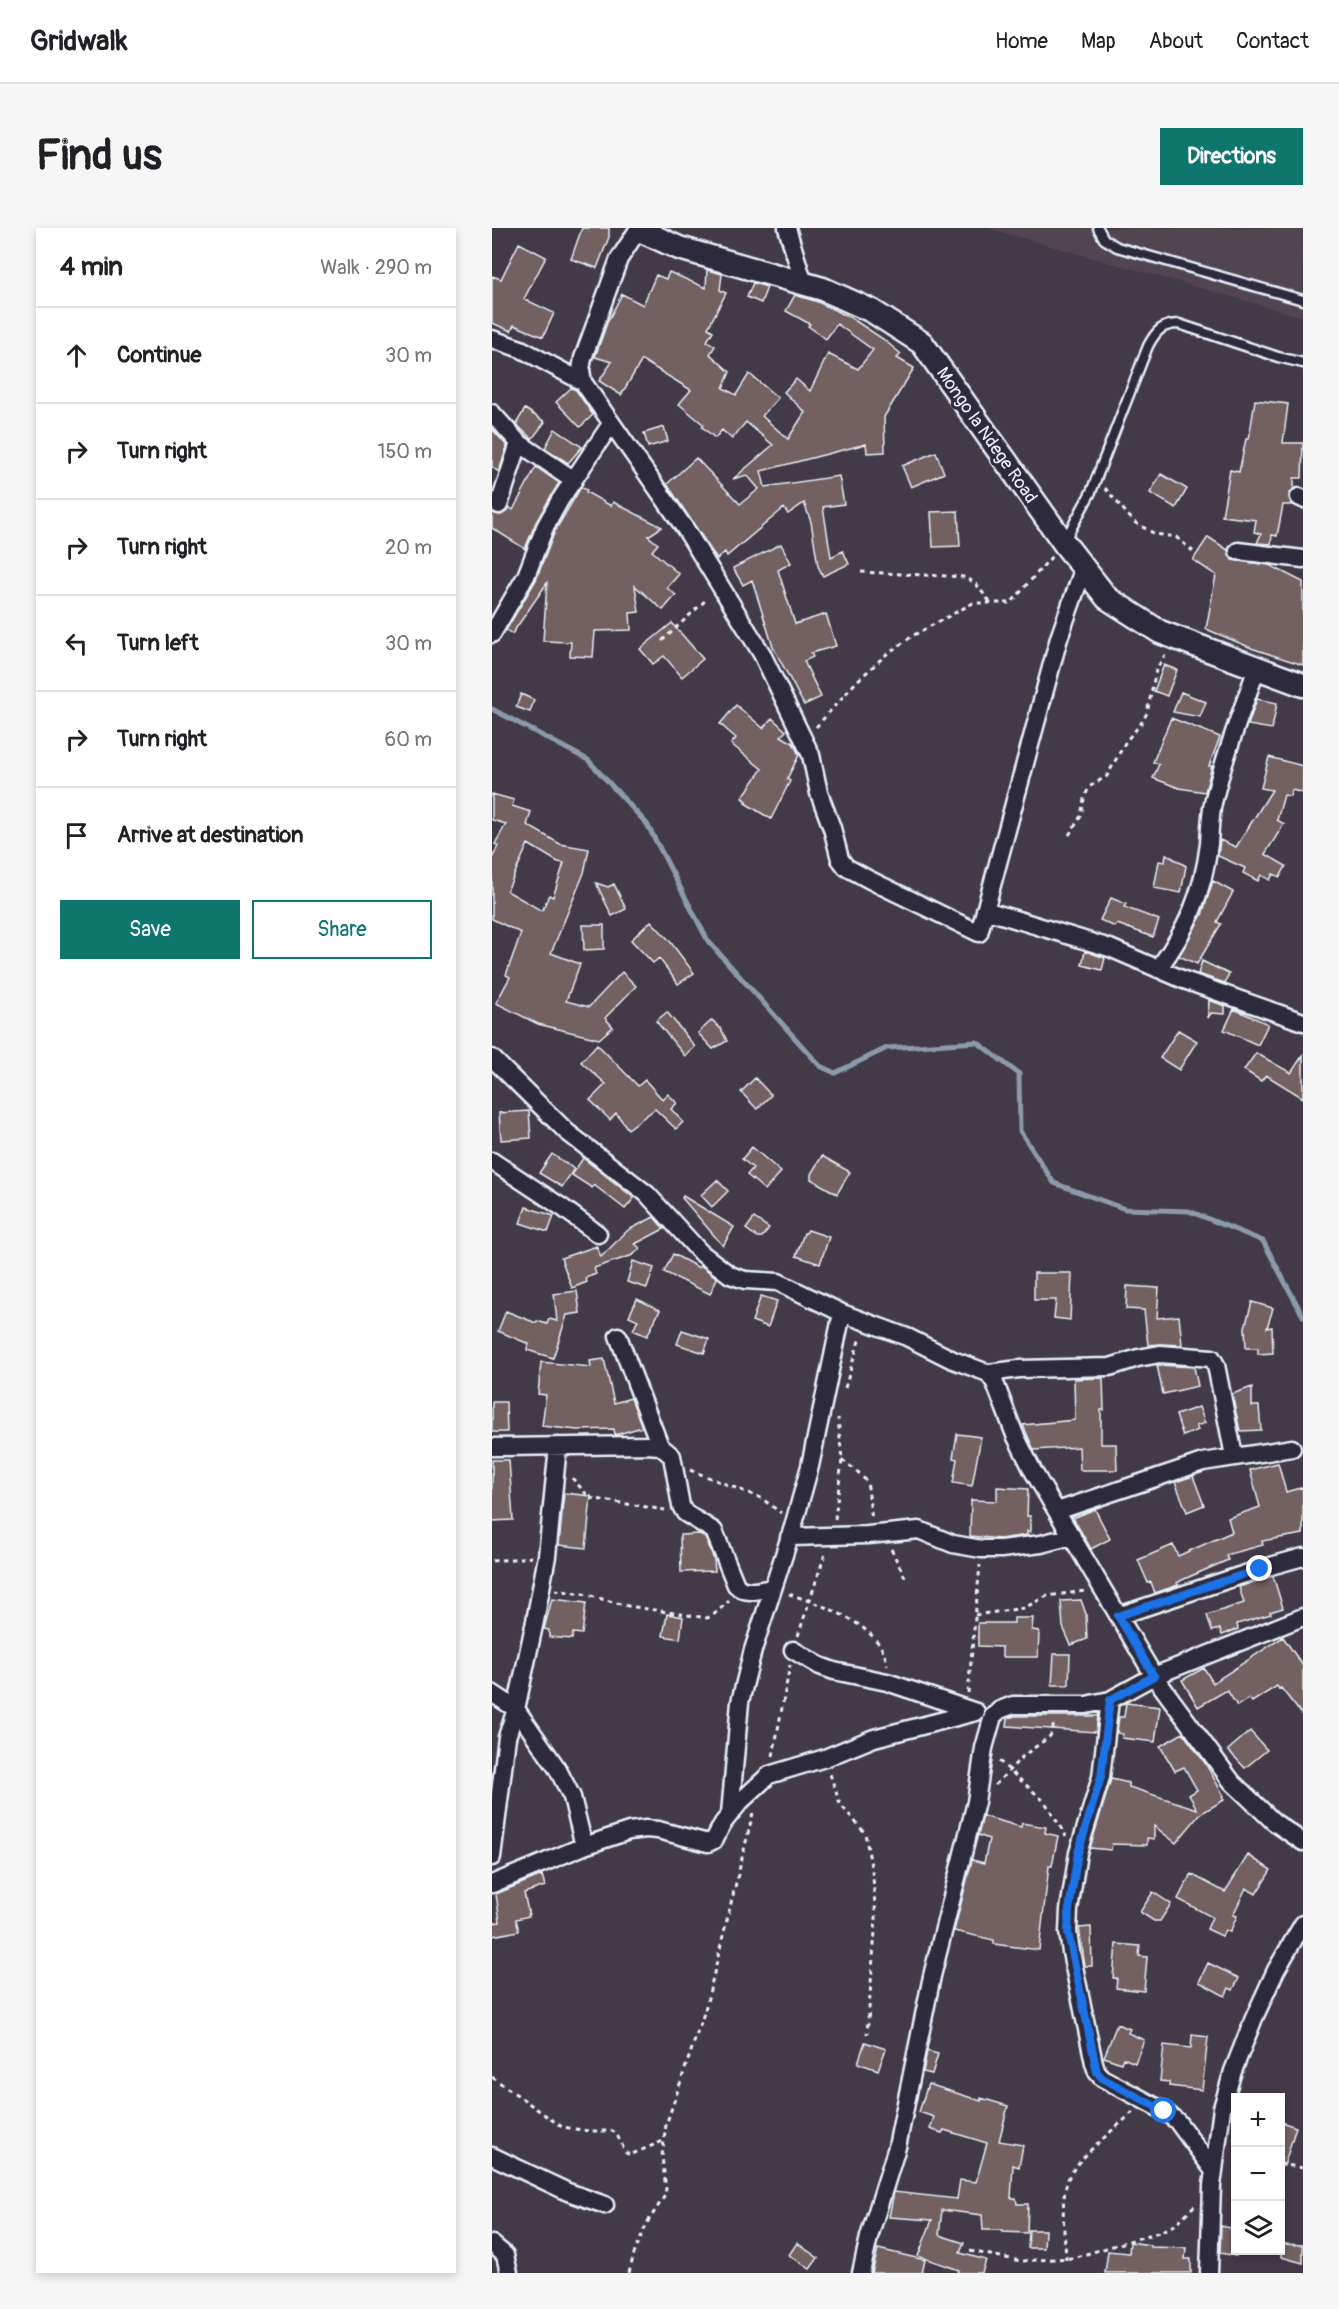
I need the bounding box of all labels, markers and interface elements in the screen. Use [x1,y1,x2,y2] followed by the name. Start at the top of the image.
[30,24,128,59] text: Gridwalk
[995,28,1048,55] text: Home
[1081,28,1116,55] text: Map
[1149,28,1203,55] text: About
[1236,28,1309,55] text: Contact
[1160,128,1303,185] button: Directions
[36,130,162,182] text: Find us
[60,251,123,283] text: 4 min
[320,255,432,280] text: Walk · 290 m
[60,339,93,372] icon: ahead
[117,341,201,369] text: Continue
[385,343,432,368] text: 30 m
[931,363,1042,508] street label: Mongo la Ndege Road
[60,435,93,468] icon: right
[117,437,207,465] text: Turn right
[378,439,432,464] text: 150 m
[60,531,93,564] icon: right
[117,533,207,561] text: Turn right
[385,535,432,560] text: 20 m
[60,627,93,660] icon: left
[117,629,199,657] text: Turn left
[385,631,432,656] text: 30 m
[60,723,93,756] icon: right
[117,725,207,753] text: Turn right
[385,727,432,752] text: 60 m
[60,819,93,852] icon: arrive
[117,821,303,849] text: Arrive at destination
[60,900,240,959] button: Save
[252,900,432,959] button: Share
[1246,1555,1272,1581] route end
[1231,2093,1285,2255] map controls
[1231,2093,1285,2147] button: +
[1150,2097,1176,2123] route start
[1231,2147,1285,2201] button: −
[1231,2201,1285,2255] button: layers

